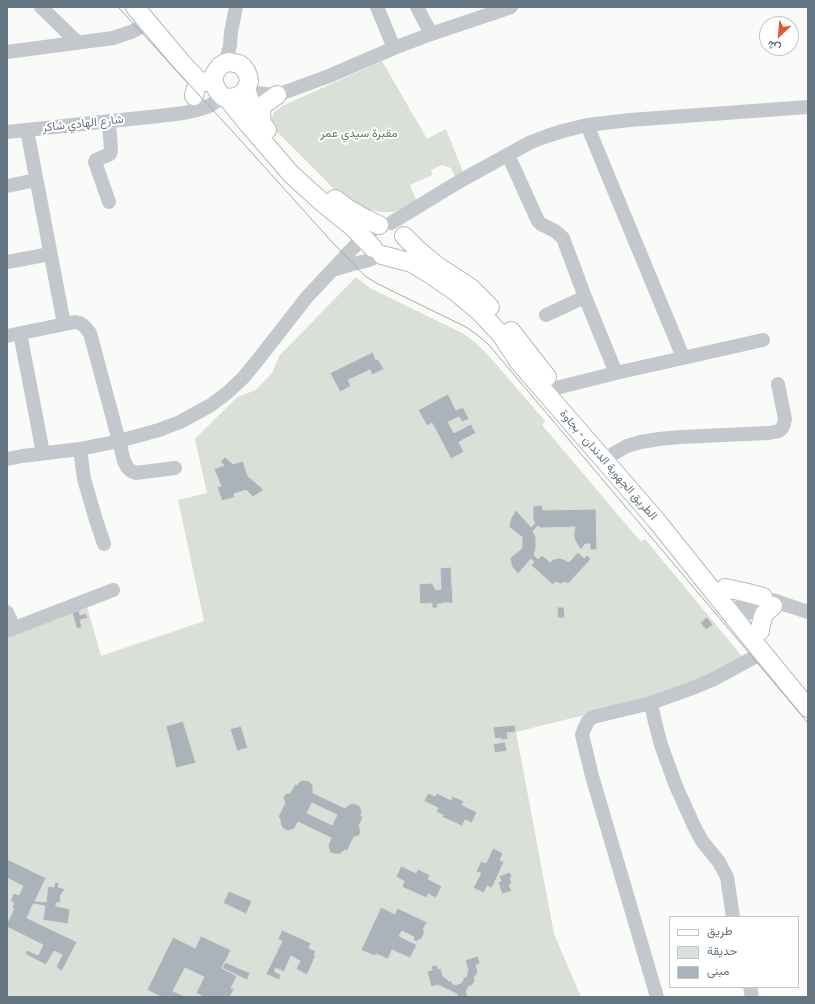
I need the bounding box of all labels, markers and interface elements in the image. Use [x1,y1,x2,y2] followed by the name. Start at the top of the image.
[759,16,799,56] north arrow
[765,38,783,55] text: ش
[42,113,124,135] street label: شارع الهادي شاكر
[320,127,398,141] park label: مقبرة سيدي عمر
[556,407,660,523] street label: الطريق الجهوية الدندان - بجاوة
[669,916,799,988] legend
[707,924,732,939] text: طريق
[707,944,737,959] text: حديقة
[707,964,729,979] text: مبنى

